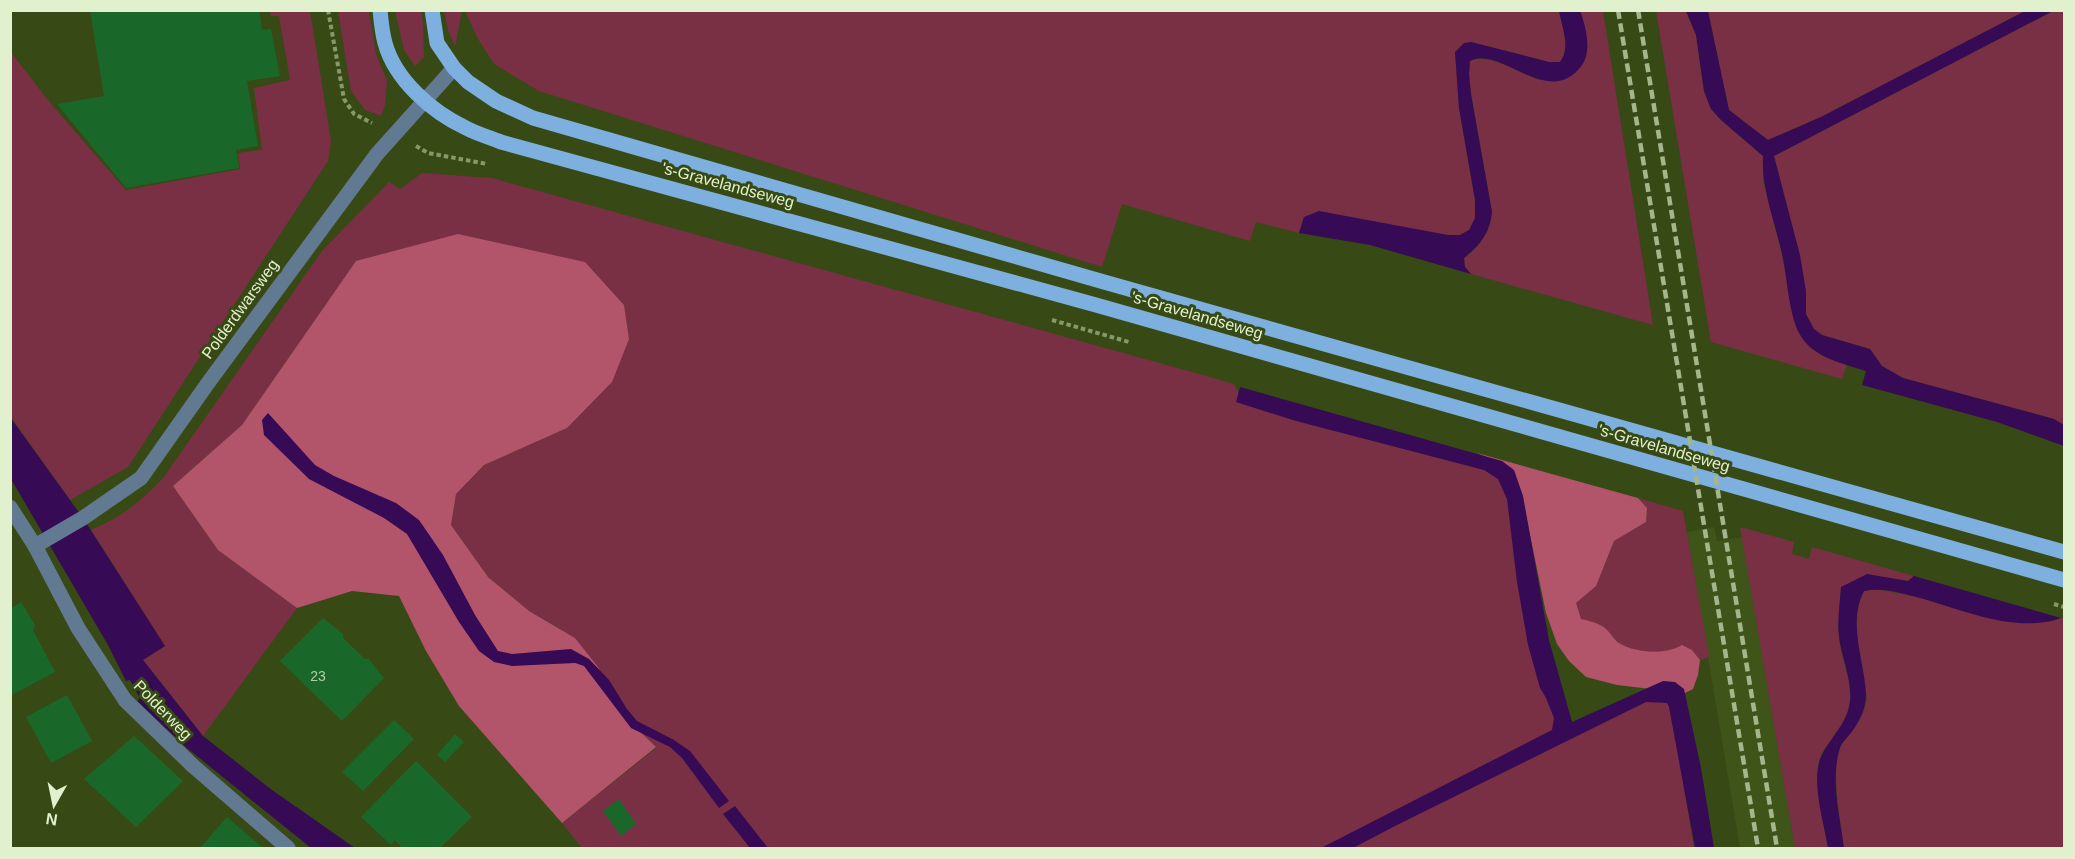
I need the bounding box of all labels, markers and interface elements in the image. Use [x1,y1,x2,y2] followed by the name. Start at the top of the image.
[660,159,796,211] street label: 's-Gravelandseweg
[198,256,282,362] street label: Polderdwarsweg
[1129,288,1265,342] street label: 's-Gravelandseweg
[1596,421,1732,475] street label: 's-Gravelandseweg
[310,668,326,684] house number: 23
[131,677,195,743] street label: Polderweg
[24,775,84,835] north arrow
[45,810,59,829] text: N

